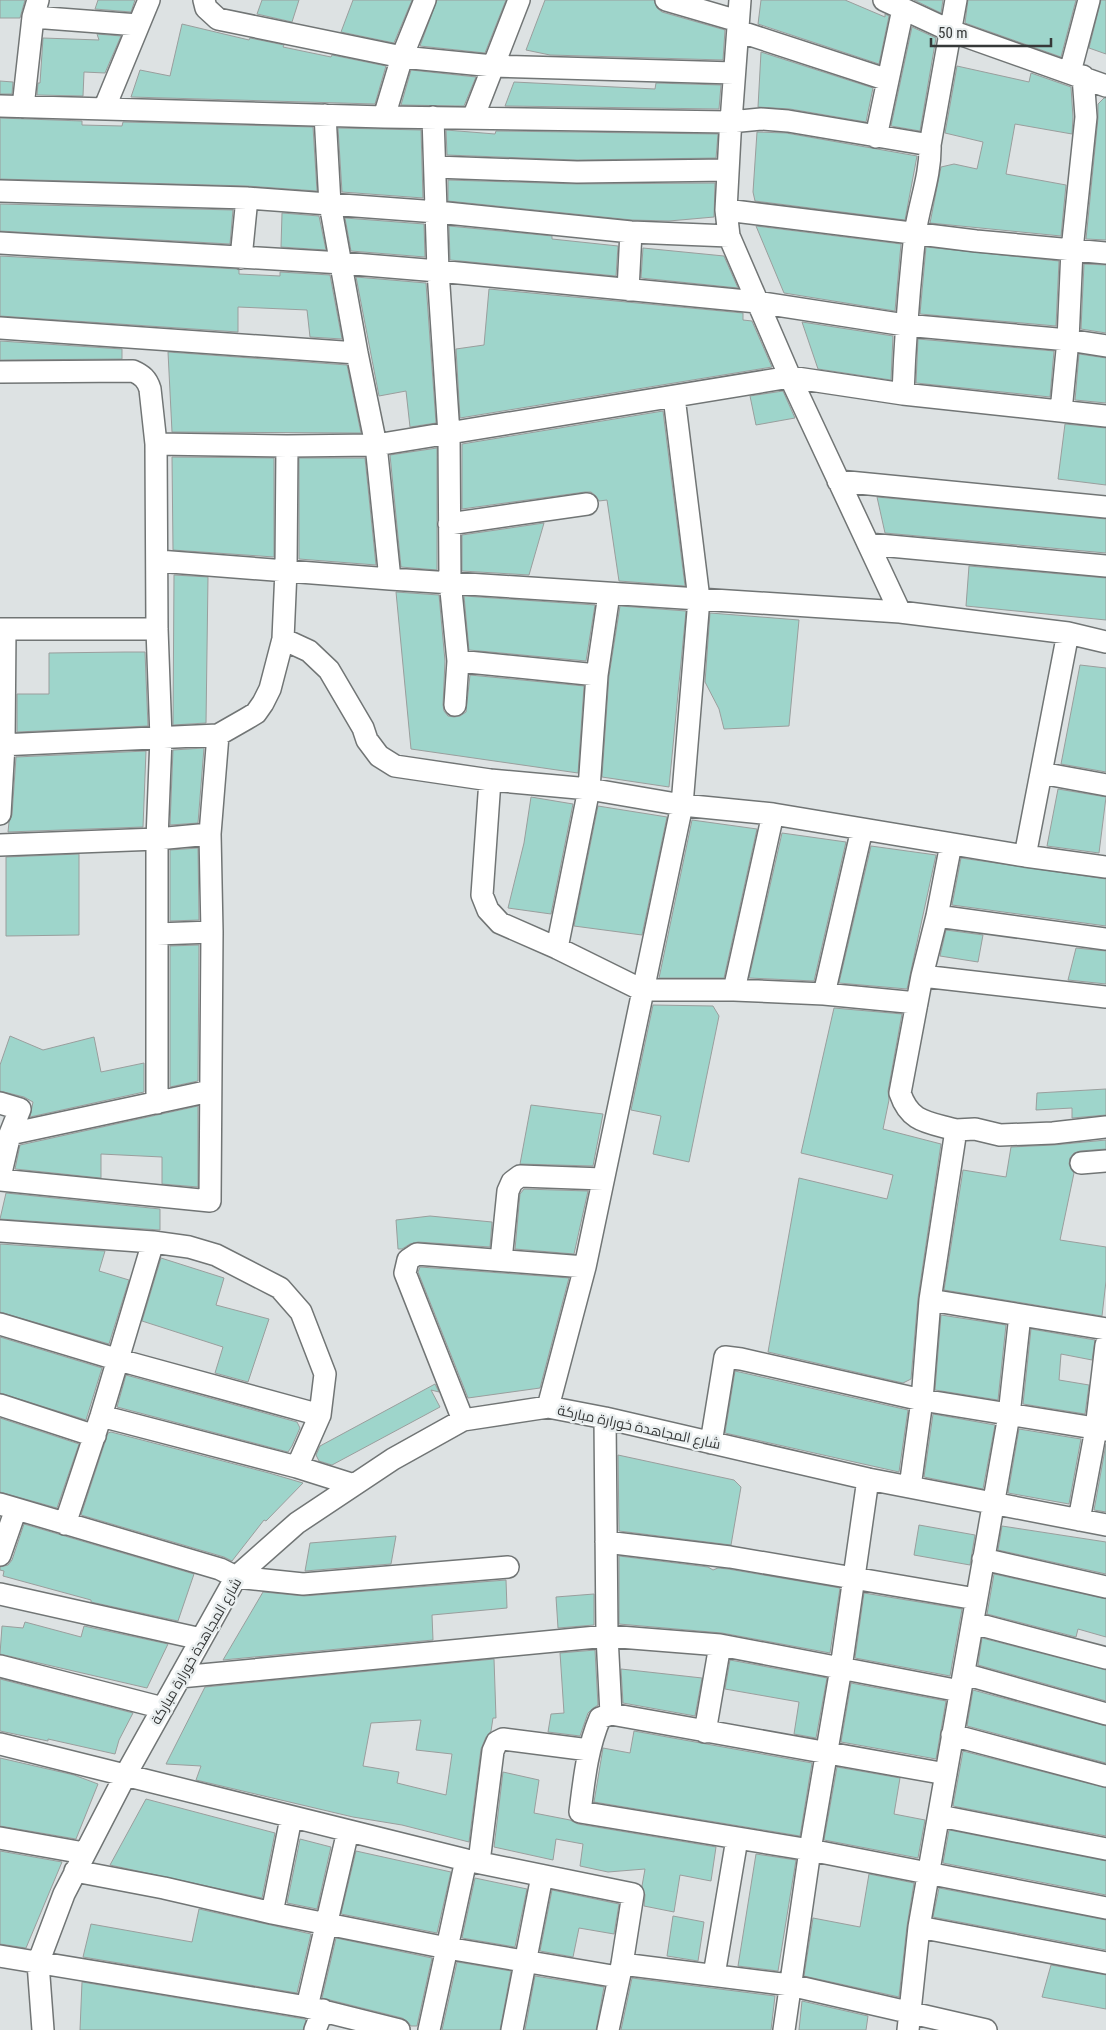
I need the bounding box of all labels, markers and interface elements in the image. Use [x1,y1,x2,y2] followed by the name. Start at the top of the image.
[931,15,1051,47] scale bar
[938,24,968,42] text: 50 m
[556,1402,722,1453] street label: شارع المجاهدة خورارة مباركة
[148,1575,245,1727] street label: شارع المجاهدة خورارة مباركة

